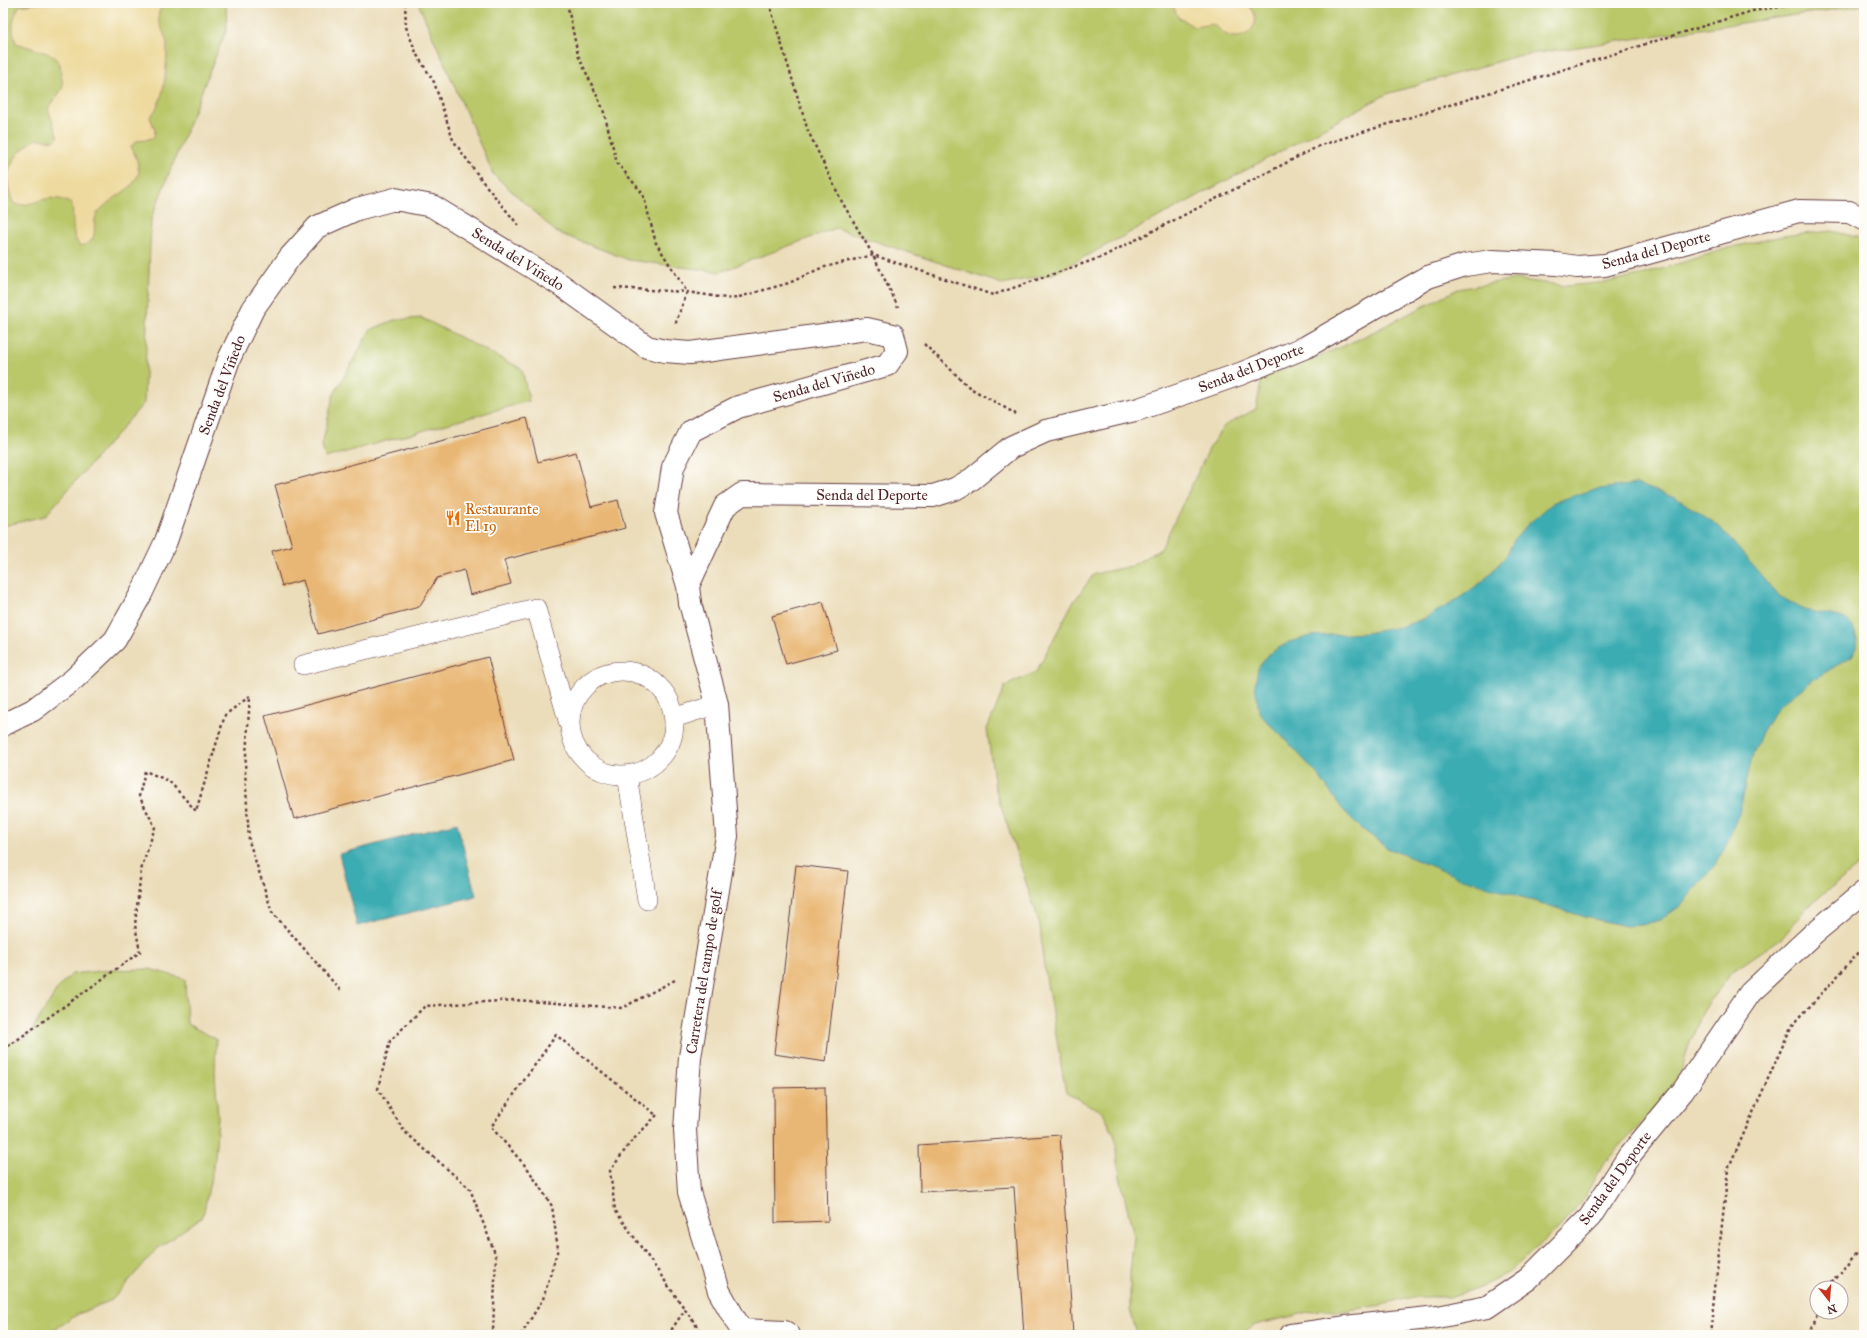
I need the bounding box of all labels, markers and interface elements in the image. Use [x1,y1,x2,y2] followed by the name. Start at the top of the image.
[469,223,568,295] street label: Senda del Viñedo
[1600,227,1712,273] street label: Senda del Deporte
[195,332,249,437] street label: Senda del Viñedo
[1196,340,1306,396] street label: Senda del Deporte
[771,360,877,406] street label: Senda del Viñedo
[816,486,928,504] street label: Senda del Deporte
[465,500,538,535] place label: Restaurante El 19
[444,509,462,527] restaurant icon: Restaurante El 19
[682,886,726,1055] street label: Carretera del campo de golf
[1575,1128,1655,1228] street label: Senda del Deporte
[1809,1280,1849,1320] north arrow
[1825,1302,1838,1317] text: N

